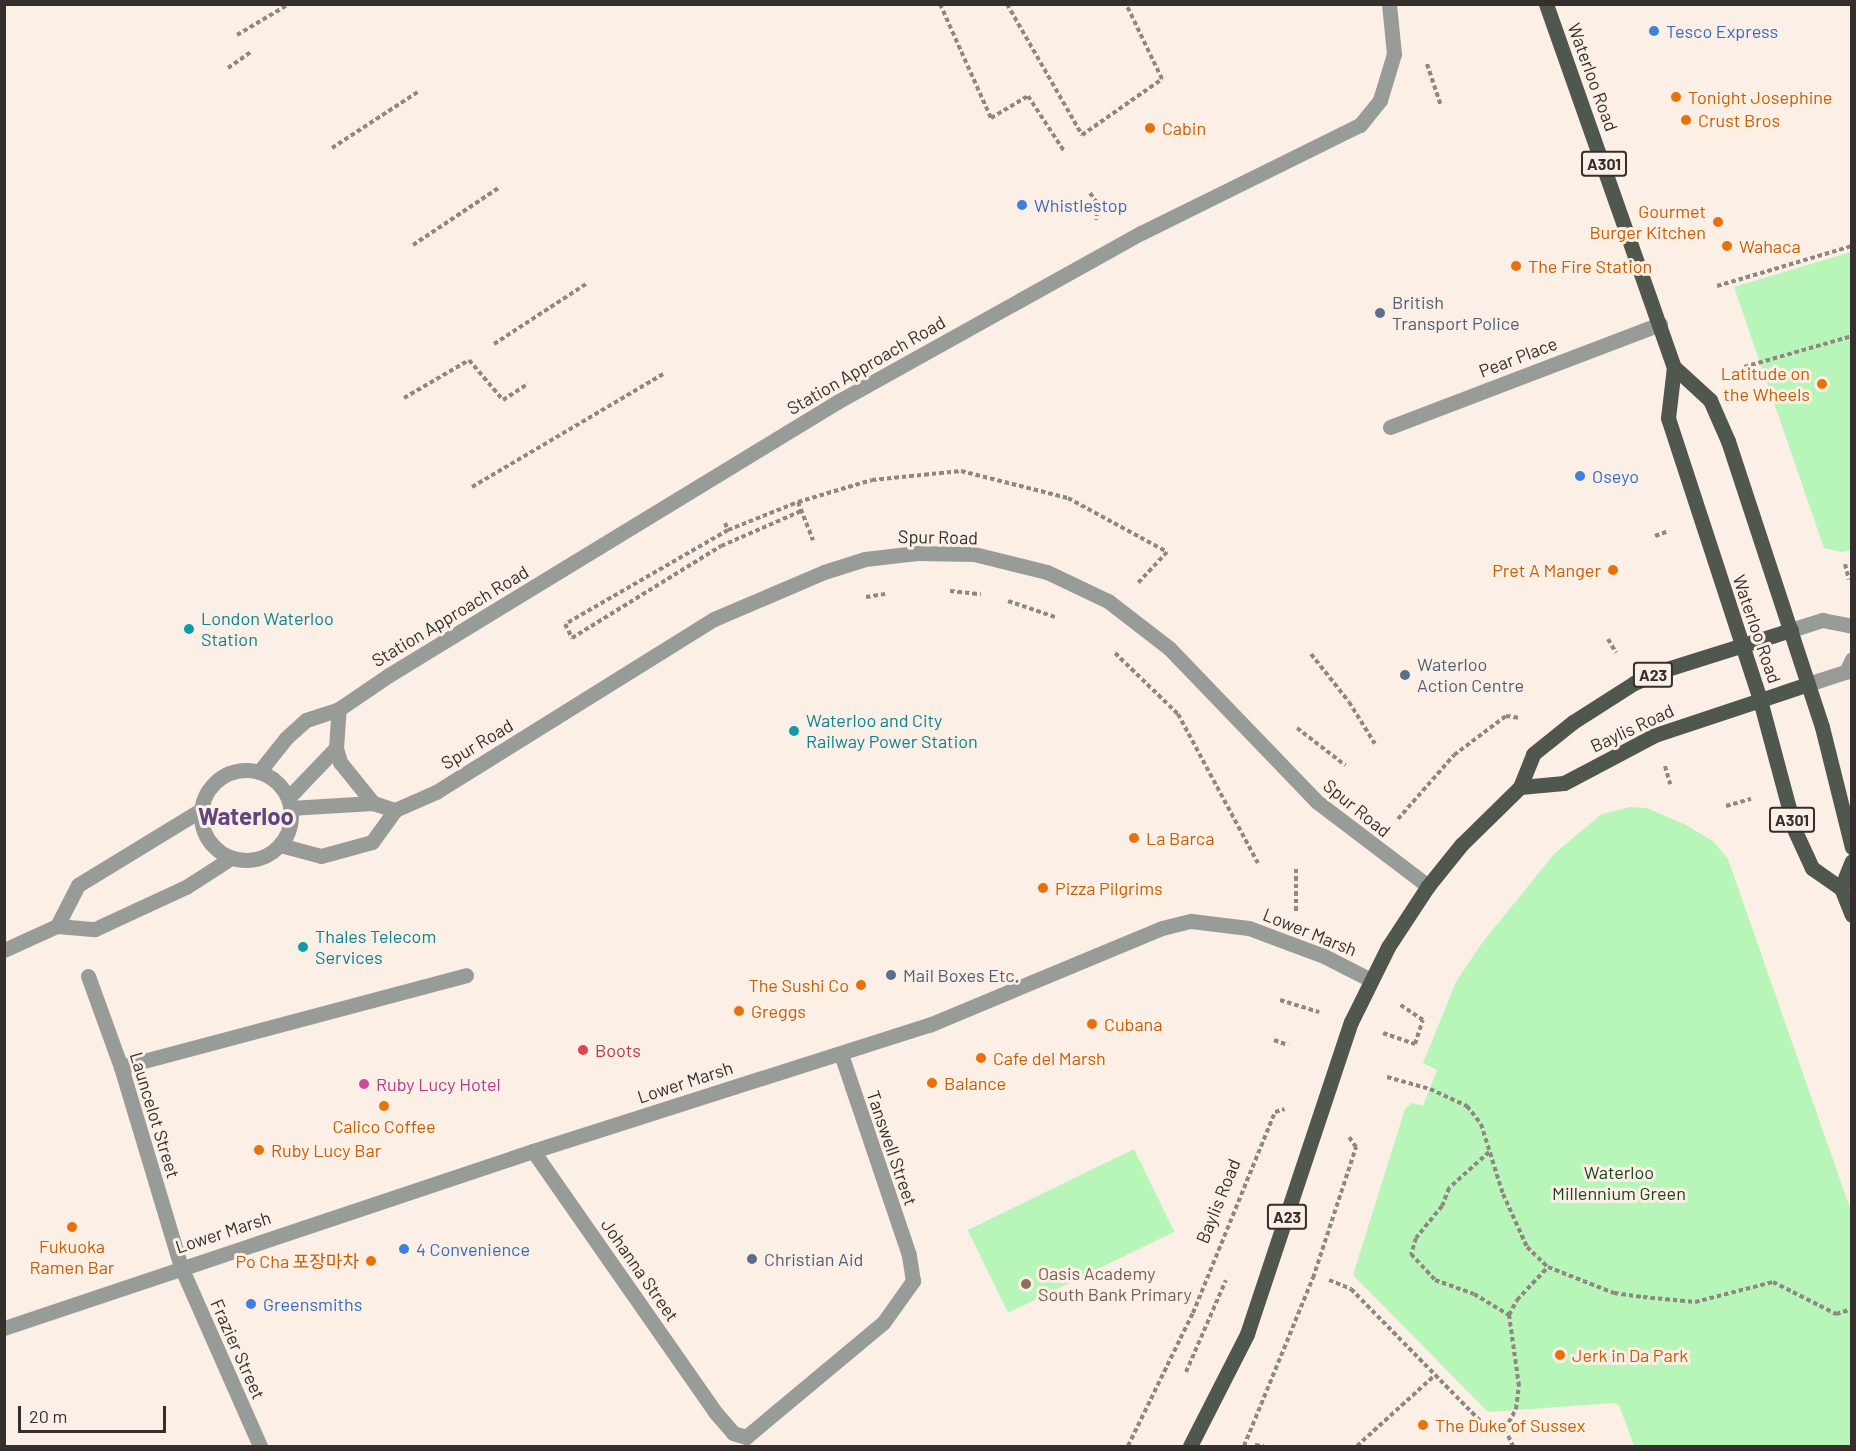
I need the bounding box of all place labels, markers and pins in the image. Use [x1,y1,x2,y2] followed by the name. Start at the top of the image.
[1666,20,1778,42] place label: Tesco Express
[1647,24,1661,38] marker: Tesco Express
[1688,86,1832,108] place label: Tonight Josephine
[1669,90,1683,104] marker: Tonight Josephine
[1698,109,1780,131] place label: Crust Bros
[1679,113,1693,127] marker: Crust Bros
[1162,117,1206,139] place label: Cabin
[1143,121,1157,135] marker: Cabin
[1034,194,1128,216] place label: Whistlestop
[1015,198,1029,212] marker: Whistlestop
[1590,201,1706,244] place label: Gourmet Burger Kitchen
[1711,215,1725,229] marker: Gourmet Burger Kitchen
[1739,235,1801,257] place label: Wahaca
[1720,239,1734,253] marker: Wahaca
[1528,255,1652,277] place label: The Fire Station
[1509,259,1523,273] marker: The Fire Station
[1392,292,1520,334] place label: British Transport Police
[1373,306,1387,320] marker: British Transport Police
[1721,363,1810,406] place label: Latitude on the Wheels
[1815,377,1829,391] marker: Latitude on the Wheels
[1592,465,1639,487] place label: Oseyo
[1573,469,1587,483] marker: Oseyo
[1492,559,1601,581] place label: Pret A Manger
[1606,563,1620,577] marker: Pret A Manger
[201,608,334,650] place label: London Waterloo Station
[182,622,196,636] marker: London Waterloo Station
[1417,654,1524,696] place label: Waterloo Action Centre
[1398,668,1412,682] marker: Waterloo Action Centre
[806,710,978,752] place label: Waterloo and City Railway Power Station
[787,724,801,738] marker: Waterloo and City Railway Power Station
[1146,827,1214,849] place label: La Barca
[1127,831,1141,845] marker: La Barca
[1055,877,1163,899] place label: Pizza Pilgrims
[1036,881,1050,895] marker: Pizza Pilgrims
[315,926,436,968] place label: Thales Telecom Services
[296,940,310,954] marker: Thales Telecom Services
[903,964,1019,986] place label: Mail Boxes Etc.
[884,968,898,982] marker: Mail Boxes Etc.
[749,974,849,996] place label: The Sushi Co
[854,978,868,992] marker: The Sushi Co
[751,1000,806,1022] place label: Greggs
[732,1004,746,1018] marker: Greggs
[1104,1013,1162,1035] place label: Cubana
[1085,1017,1099,1031] marker: Cubana
[595,1039,641,1061] place label: Boots
[576,1043,590,1057] marker: Boots
[993,1047,1106,1069] place label: Cafe del Marsh
[974,1051,988,1065] marker: Cafe del Marsh
[944,1072,1006,1094] place label: Balance
[376,1073,501,1095] place label: Ruby Lucy Hotel
[925,1076,939,1090] marker: Balance
[357,1077,371,1091] marker: Ruby Lucy Hotel
[377,1099,391,1113] marker: Calico Coffee
[332,1115,436,1137] place label: Calico Coffee
[271,1139,381,1161] place label: Ruby Lucy Bar
[252,1143,266,1157] marker: Ruby Lucy Bar
[65,1220,79,1234] marker: Fukuoka Ramen Bar
[30,1236,114,1278] place label: Fukuoka Ramen Bar
[416,1238,530,1260] place label: 4 Convenience
[397,1242,411,1256] marker: 4 Convenience
[764,1248,863,1270] place label: Christian Aid
[236,1250,359,1272] place label: Po Cha 포장마차
[745,1252,759,1266] marker: Christian Aid
[364,1254,378,1268] marker: Po Cha 포장마차
[1038,1263,1192,1306] place label: Oasis Academy South Bank Primary
[1019,1277,1033,1291] marker: Oasis Academy South Bank Primary
[263,1293,362,1315] place label: Greensmiths
[244,1297,258,1311] marker: Greensmiths
[1572,1344,1688,1366] place label: Jerk in Da Park
[1553,1348,1567,1362] marker: Jerk in Da Park
[1435,1414,1585,1436] place label: The Duke of Sussex
[1416,1418,1430,1432] marker: The Duke of Sussex

